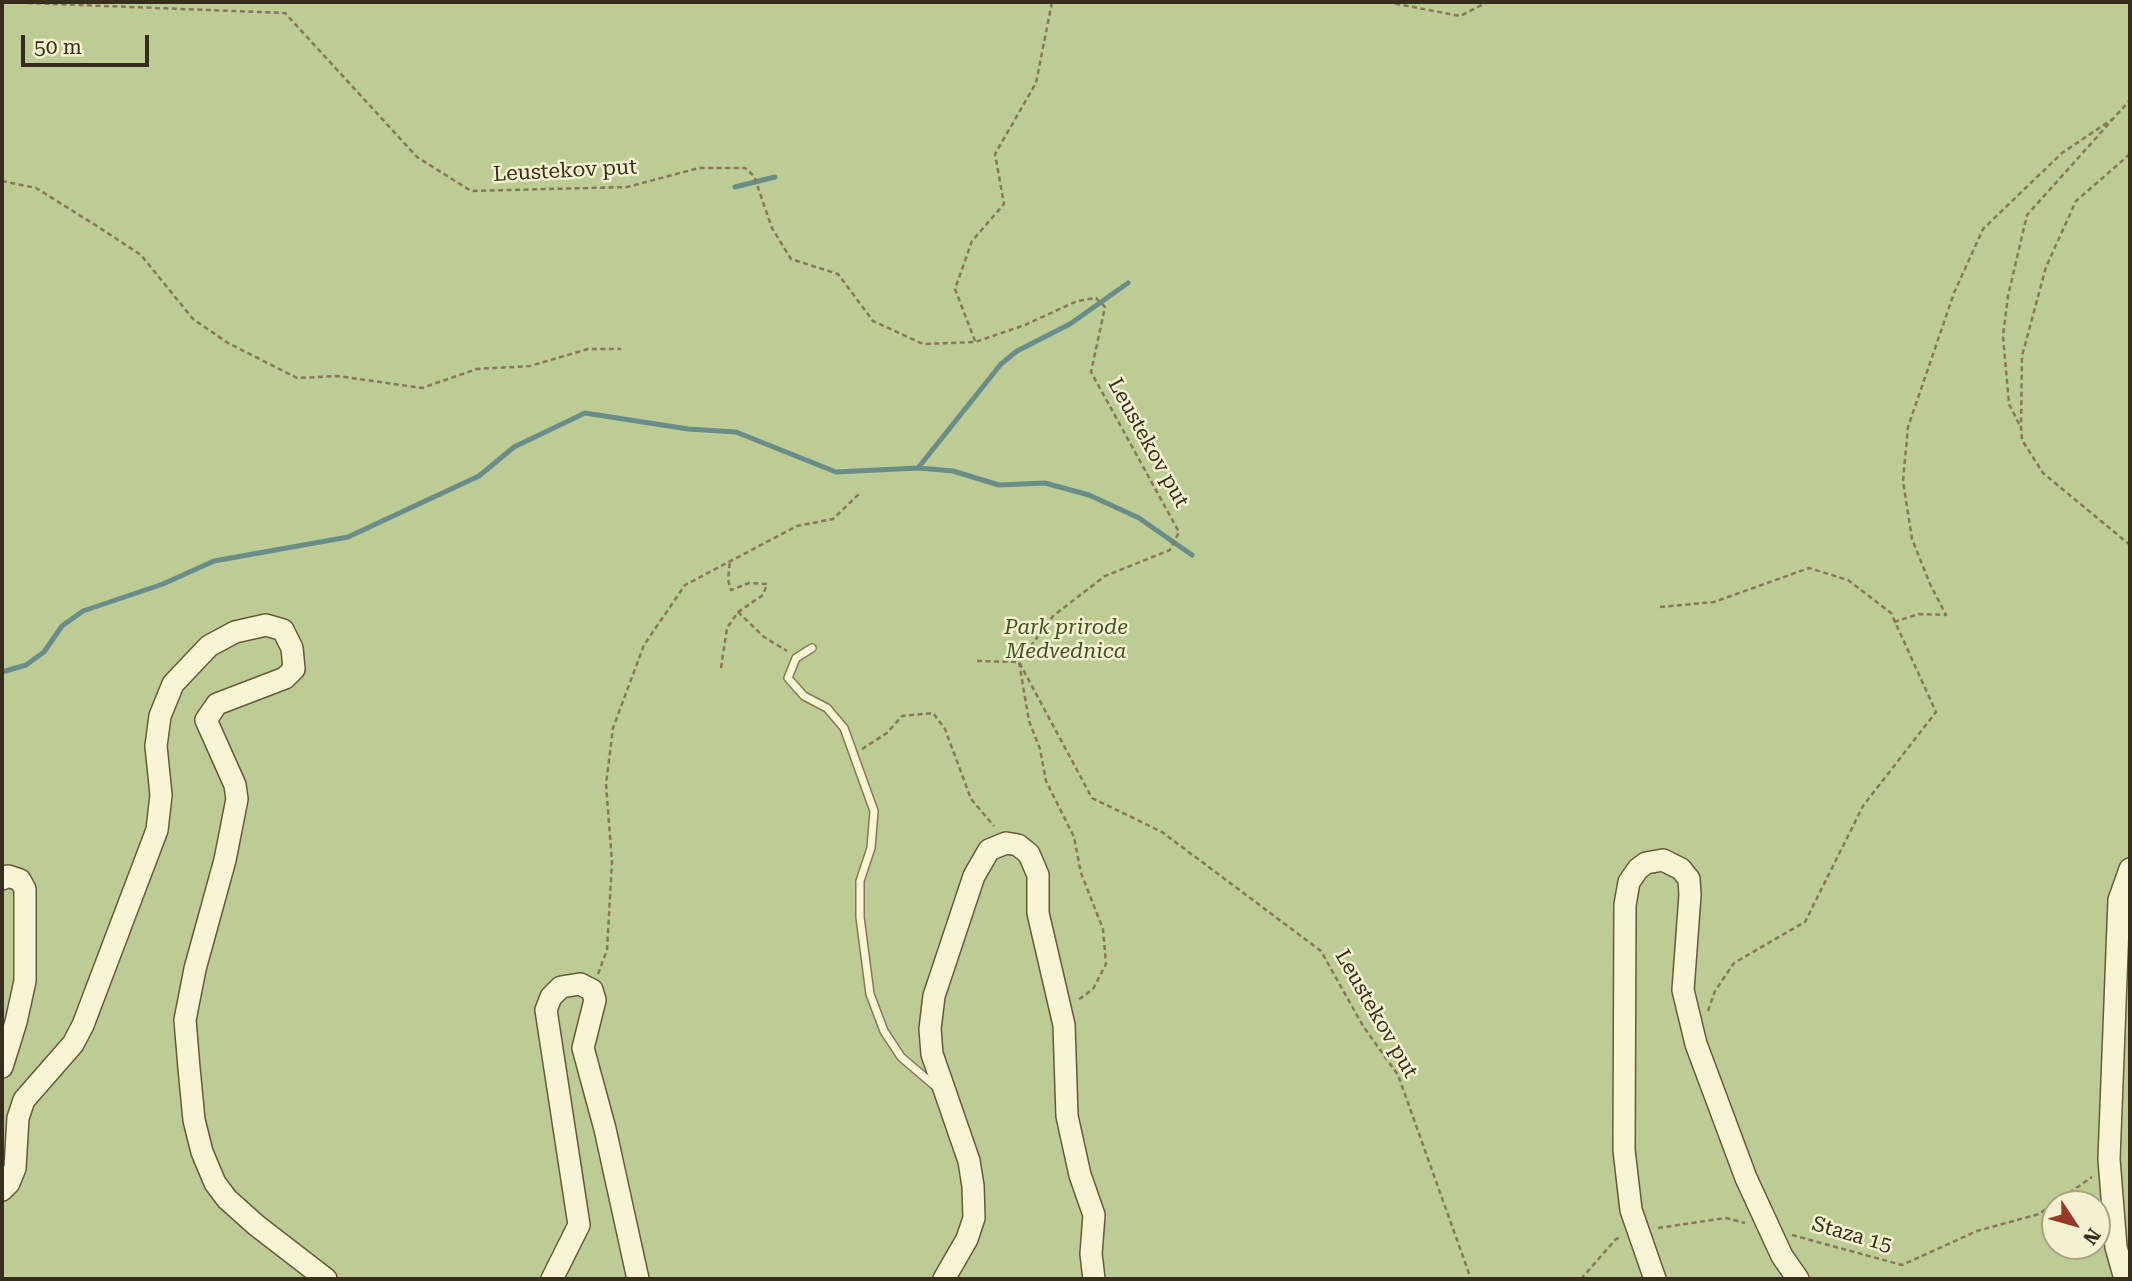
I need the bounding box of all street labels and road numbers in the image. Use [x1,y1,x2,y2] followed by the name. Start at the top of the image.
[492,155,638,187] street label: Leustekov put
[1102,374,1194,512] street label: Leustekov put
[1329,945,1423,1083] street label: Leustekov put
[1809,1212,1895,1258] street label: Staza 15

